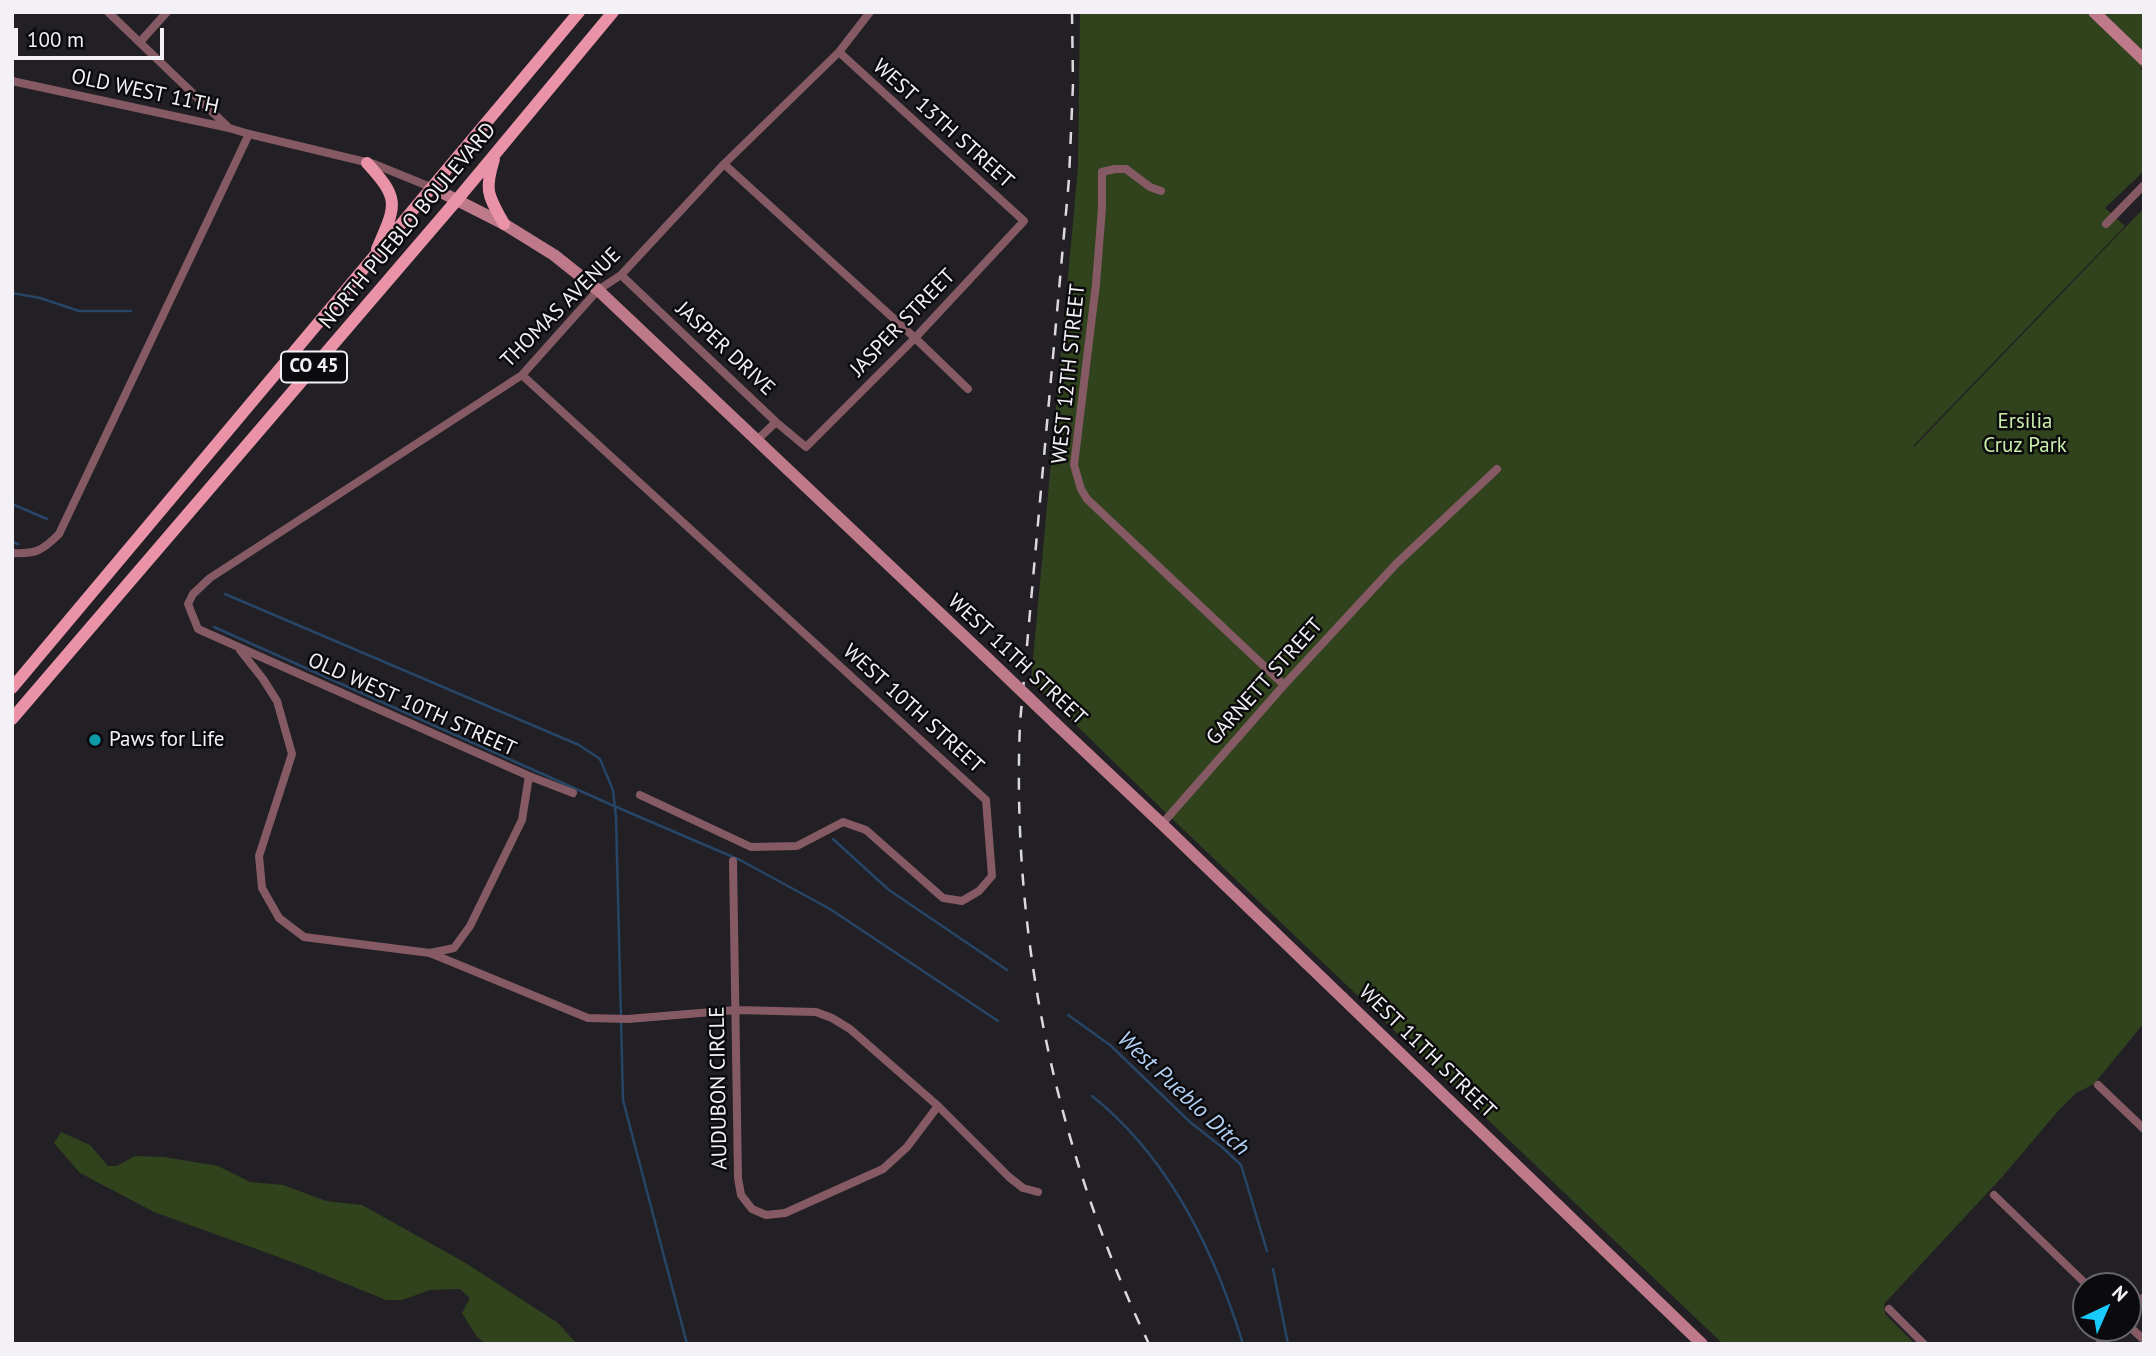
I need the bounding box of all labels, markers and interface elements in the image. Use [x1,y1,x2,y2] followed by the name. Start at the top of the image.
[18,14,168,58] scale bar
[27,26,84,53] text: 100 m
[867,54,1019,194] street label: WEST 13TH STREET
[69,64,221,120] street label: OLD WEST 11TH
[314,118,502,334] street label: NORTH PUEBLO BOULEVARD
[496,243,626,373] street label: THOMAS AVENUE
[845,264,961,382] street label: JASPER STREET
[1047,283,1091,465] street label: WEST 12TH STREET
[670,297,780,401] street label: JASPER DRIVE
[281,352,347,382] road number: CO 45
[1983,409,2067,459] park label: Ersilia Cruz Park
[942,589,1092,731] street label: WEST 11TH STREET
[1201,613,1329,751] street label: GARNETT STREET
[837,639,989,779] street label: WEST 10TH STREET
[304,648,520,762] street label: OLD WEST 10TH STREET
[109,727,224,753] place label: Paws for Life
[87,732,103,748] marker: Paws for Life
[1353,980,1501,1124] street label: WEST 11TH STREET
[705,1006,733,1170] street label: AUDUBON CIRCLE
[1111,1026,1255,1162] water label: West Pueblo Ditch
[2072,1272,2142,1342] north arrow
[2107,1280,2133,1306] text: N

